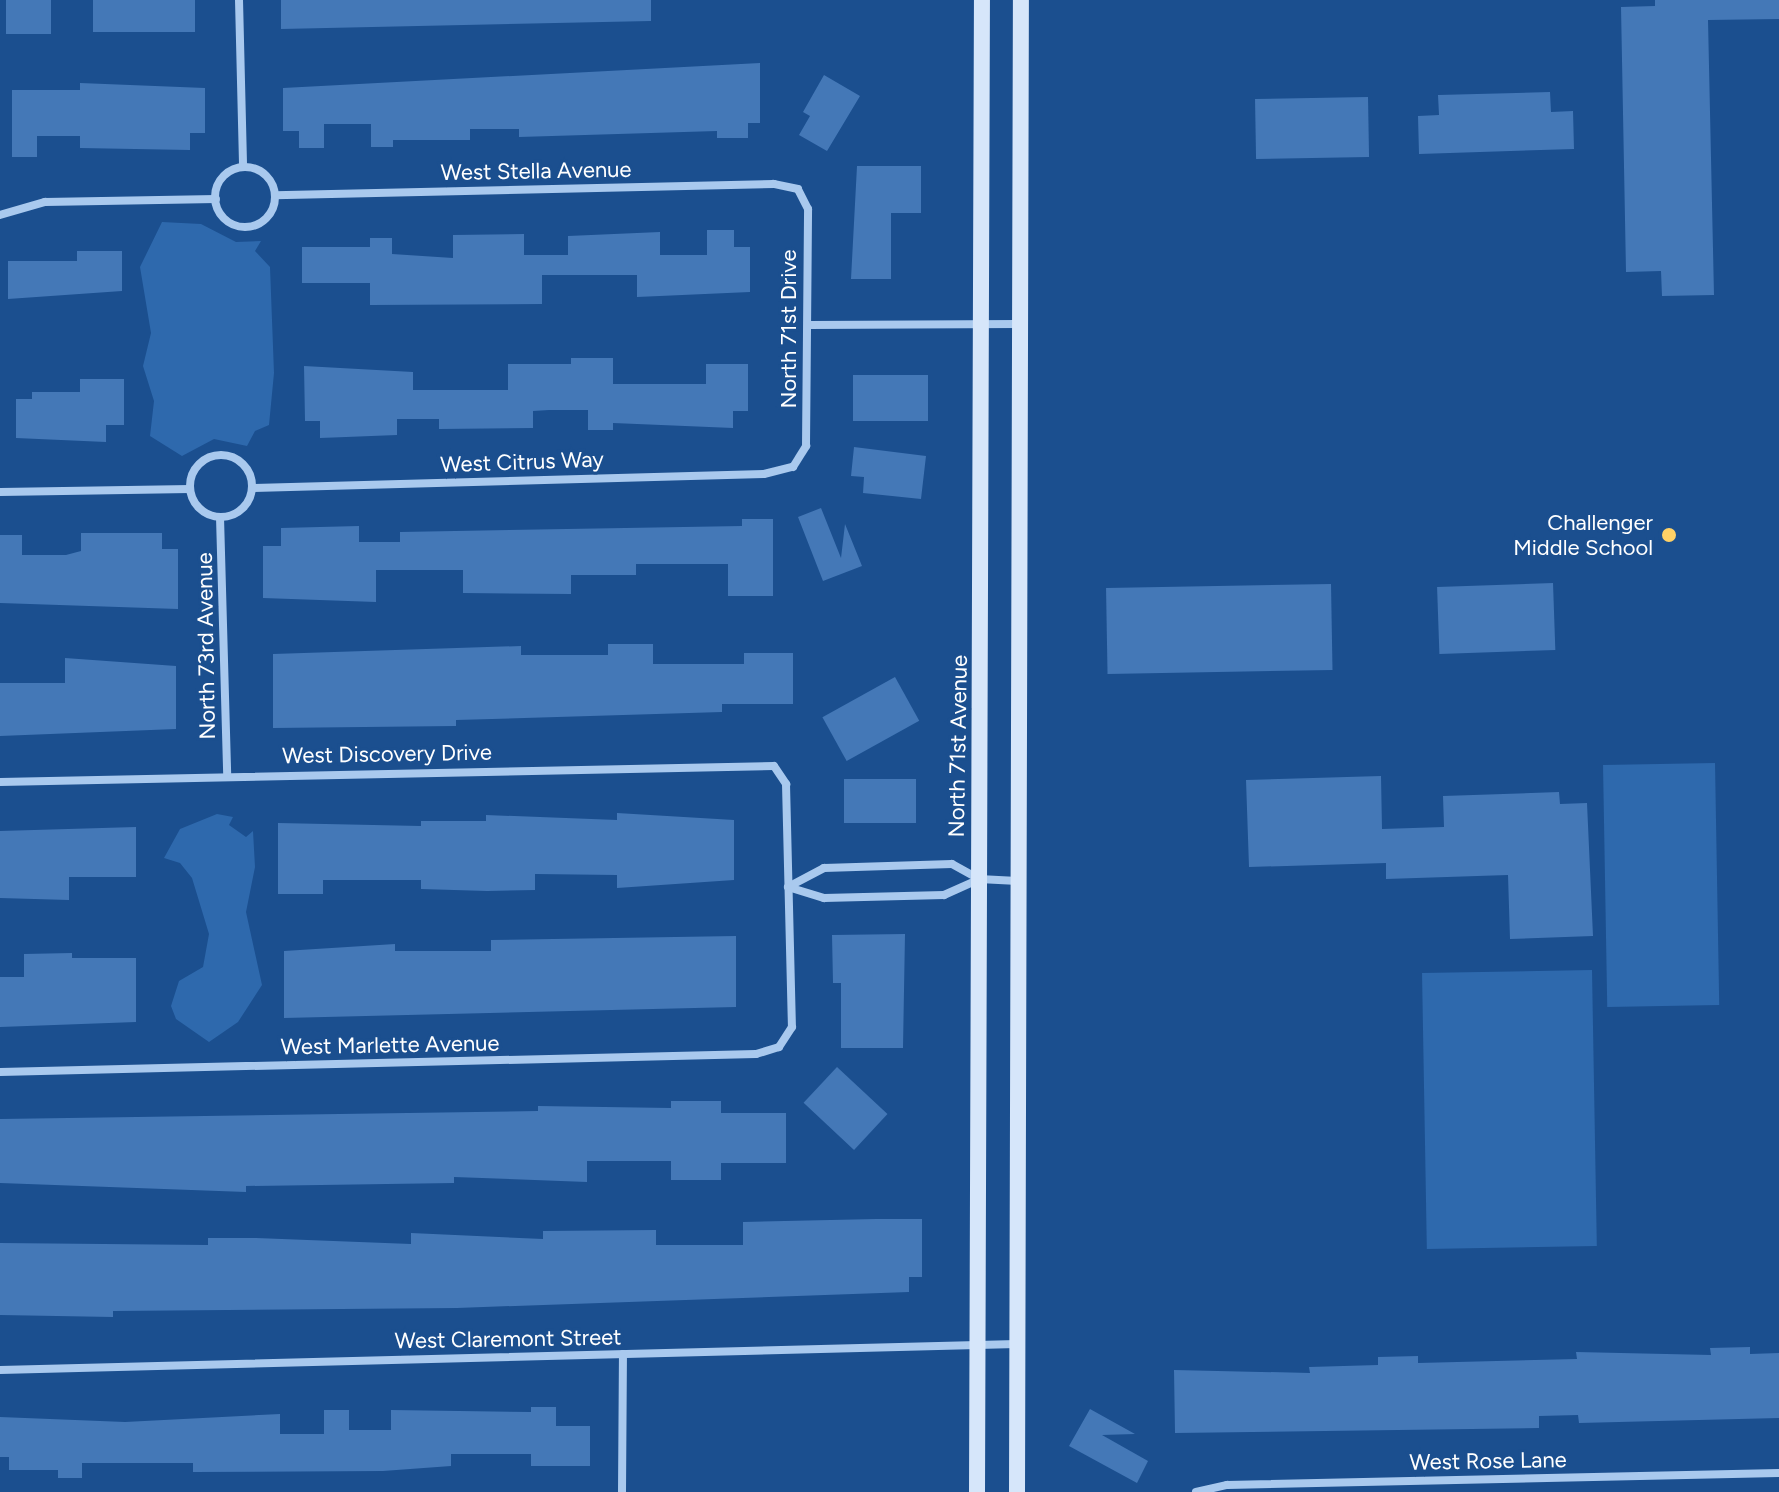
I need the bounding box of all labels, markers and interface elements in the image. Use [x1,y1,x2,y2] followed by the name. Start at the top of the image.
[440,156,632,186] street label: West Stella Avenue
[776,249,802,409] street label: North 71st Drive
[440,446,604,478] street label: West Citrus Way
[1513,509,1653,560] place label: Challenger Middle School
[1660,526,1678,544] marker: Challenger Middle School
[191,552,221,740] street label: North 73rd Avenue
[943,655,973,837] street label: North 71st Avenue
[282,739,492,769] street label: West Discovery Drive
[280,1030,500,1060] street label: West Marlette Avenue
[394,1324,622,1354] street label: West Claremont Street
[1409,1446,1567,1476] street label: West Rose Lane

